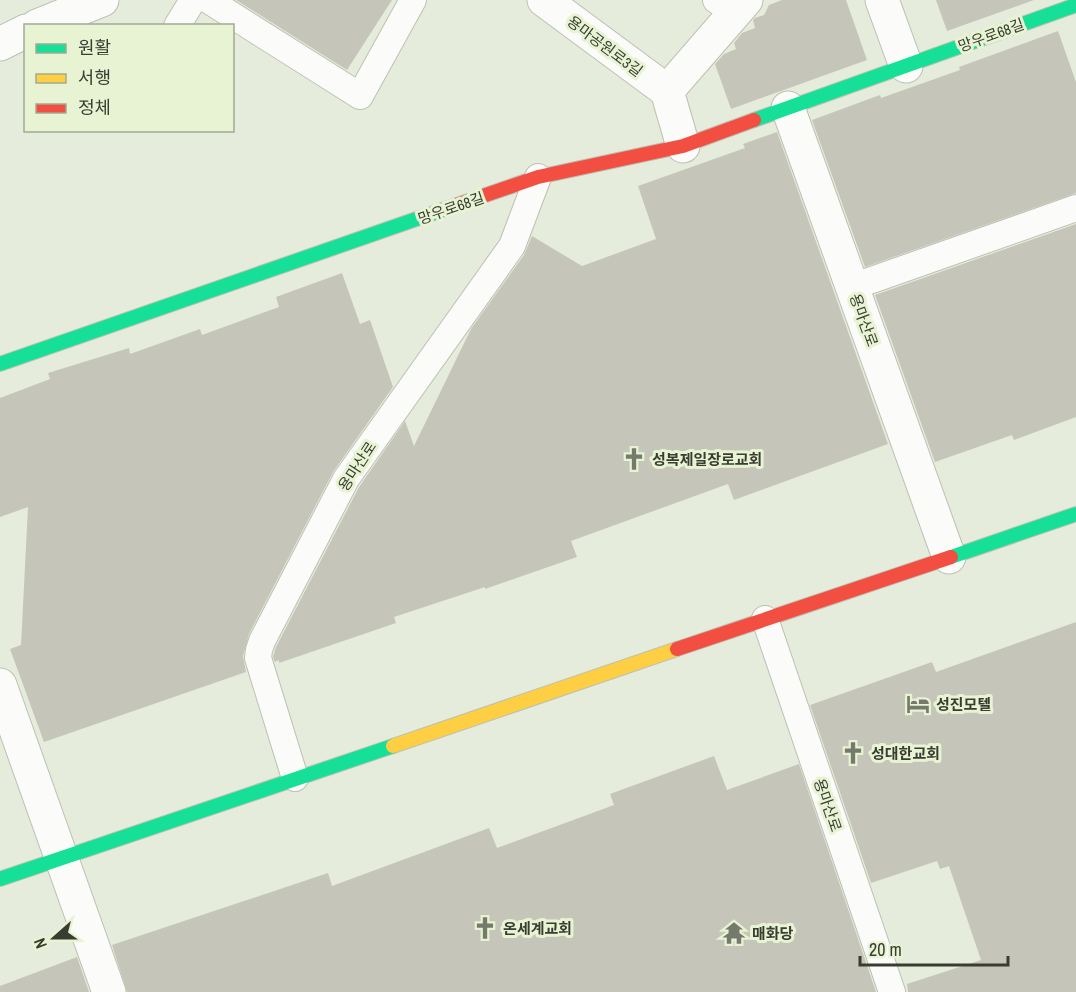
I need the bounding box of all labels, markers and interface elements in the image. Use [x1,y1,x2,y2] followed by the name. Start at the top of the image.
[563,11,647,81] street label: 용마공원로3길
[955,13,1027,57] street label: 망우로68길
[24,24,234,132] legend
[78,35,111,60] text: 원활
[78,65,111,90] text: 서행
[78,95,111,120] text: 정체
[415,187,487,229] street label: 망우로68길
[845,290,883,350] street label: 용마산로
[333,437,381,495] street label: 용마산로
[621,446,647,472] church icon: 성복제일장로교회
[652,449,762,470] place label: 성복제일장로교회
[905,691,931,717] hotel icon: 성진모텔
[936,694,991,715] place label: 성진모텔
[840,740,866,766] church icon: 성대한교회
[871,743,940,764] place label: 성대한교회
[809,775,847,835] street label: 용마산로
[24,908,84,968] north arrow
[472,915,498,941] church icon: 온세계교회
[503,918,572,939] place label: 온세계교회
[721,920,747,946] temple icon: 매화당
[752,923,794,944] place label: 매화당
[860,929,1008,967] scale bar
[28,935,52,952] text: N
[869,937,902,962] text: 20 m

